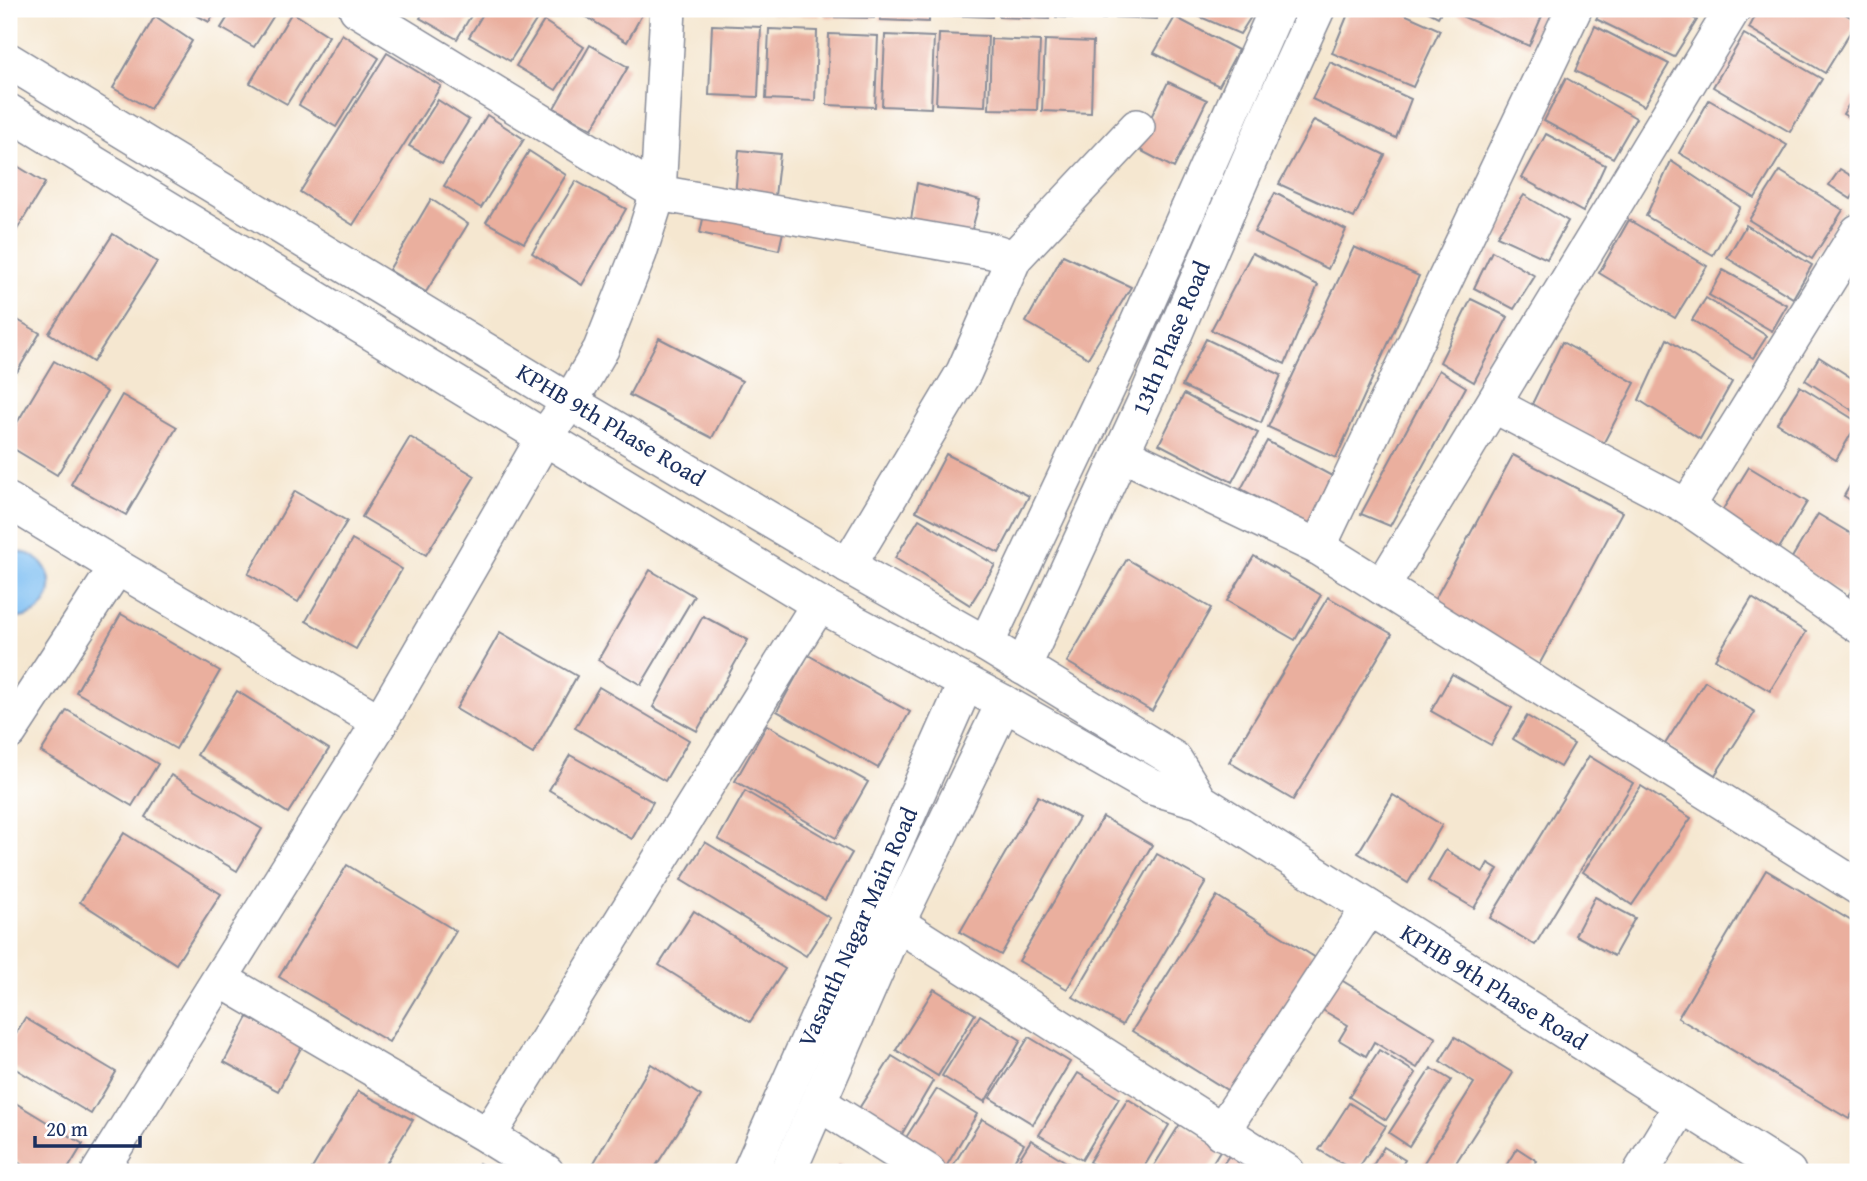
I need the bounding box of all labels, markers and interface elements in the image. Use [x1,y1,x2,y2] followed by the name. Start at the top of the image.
[1122,255,1219,420] street label: 13th Phase Road
[510,354,712,495] street label: KPHB 9th Phase Road
[789,801,926,1052] street label: Vasanth Nagar Main Road
[1394,915,1595,1058] street label: KPHB 9th Phase Road
[35,1104,140,1148] scale bar
[46,1113,88,1144] text: 20 m

